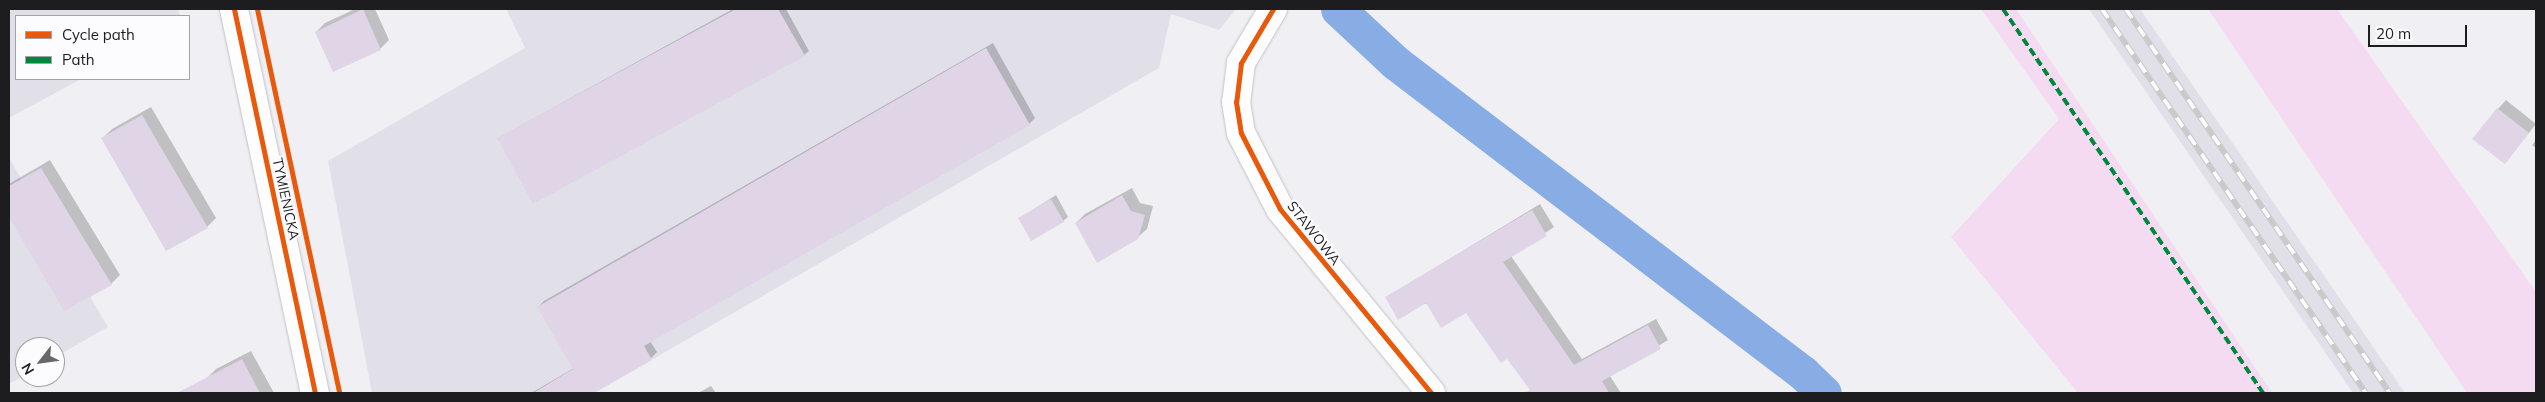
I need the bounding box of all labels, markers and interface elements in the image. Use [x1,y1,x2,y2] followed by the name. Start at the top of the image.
[15,15,190,80] legend
[2370,15,2469,47] scale bar
[2376,24,2411,43] text: 20 m
[62,25,135,44] text: Cycle path
[62,50,94,69] text: Path
[269,156,303,242] street label: TYMIENICKA
[1284,198,1344,268] street label: STAWOWA
[15,337,65,387] north arrow
[17,360,38,378] text: N

